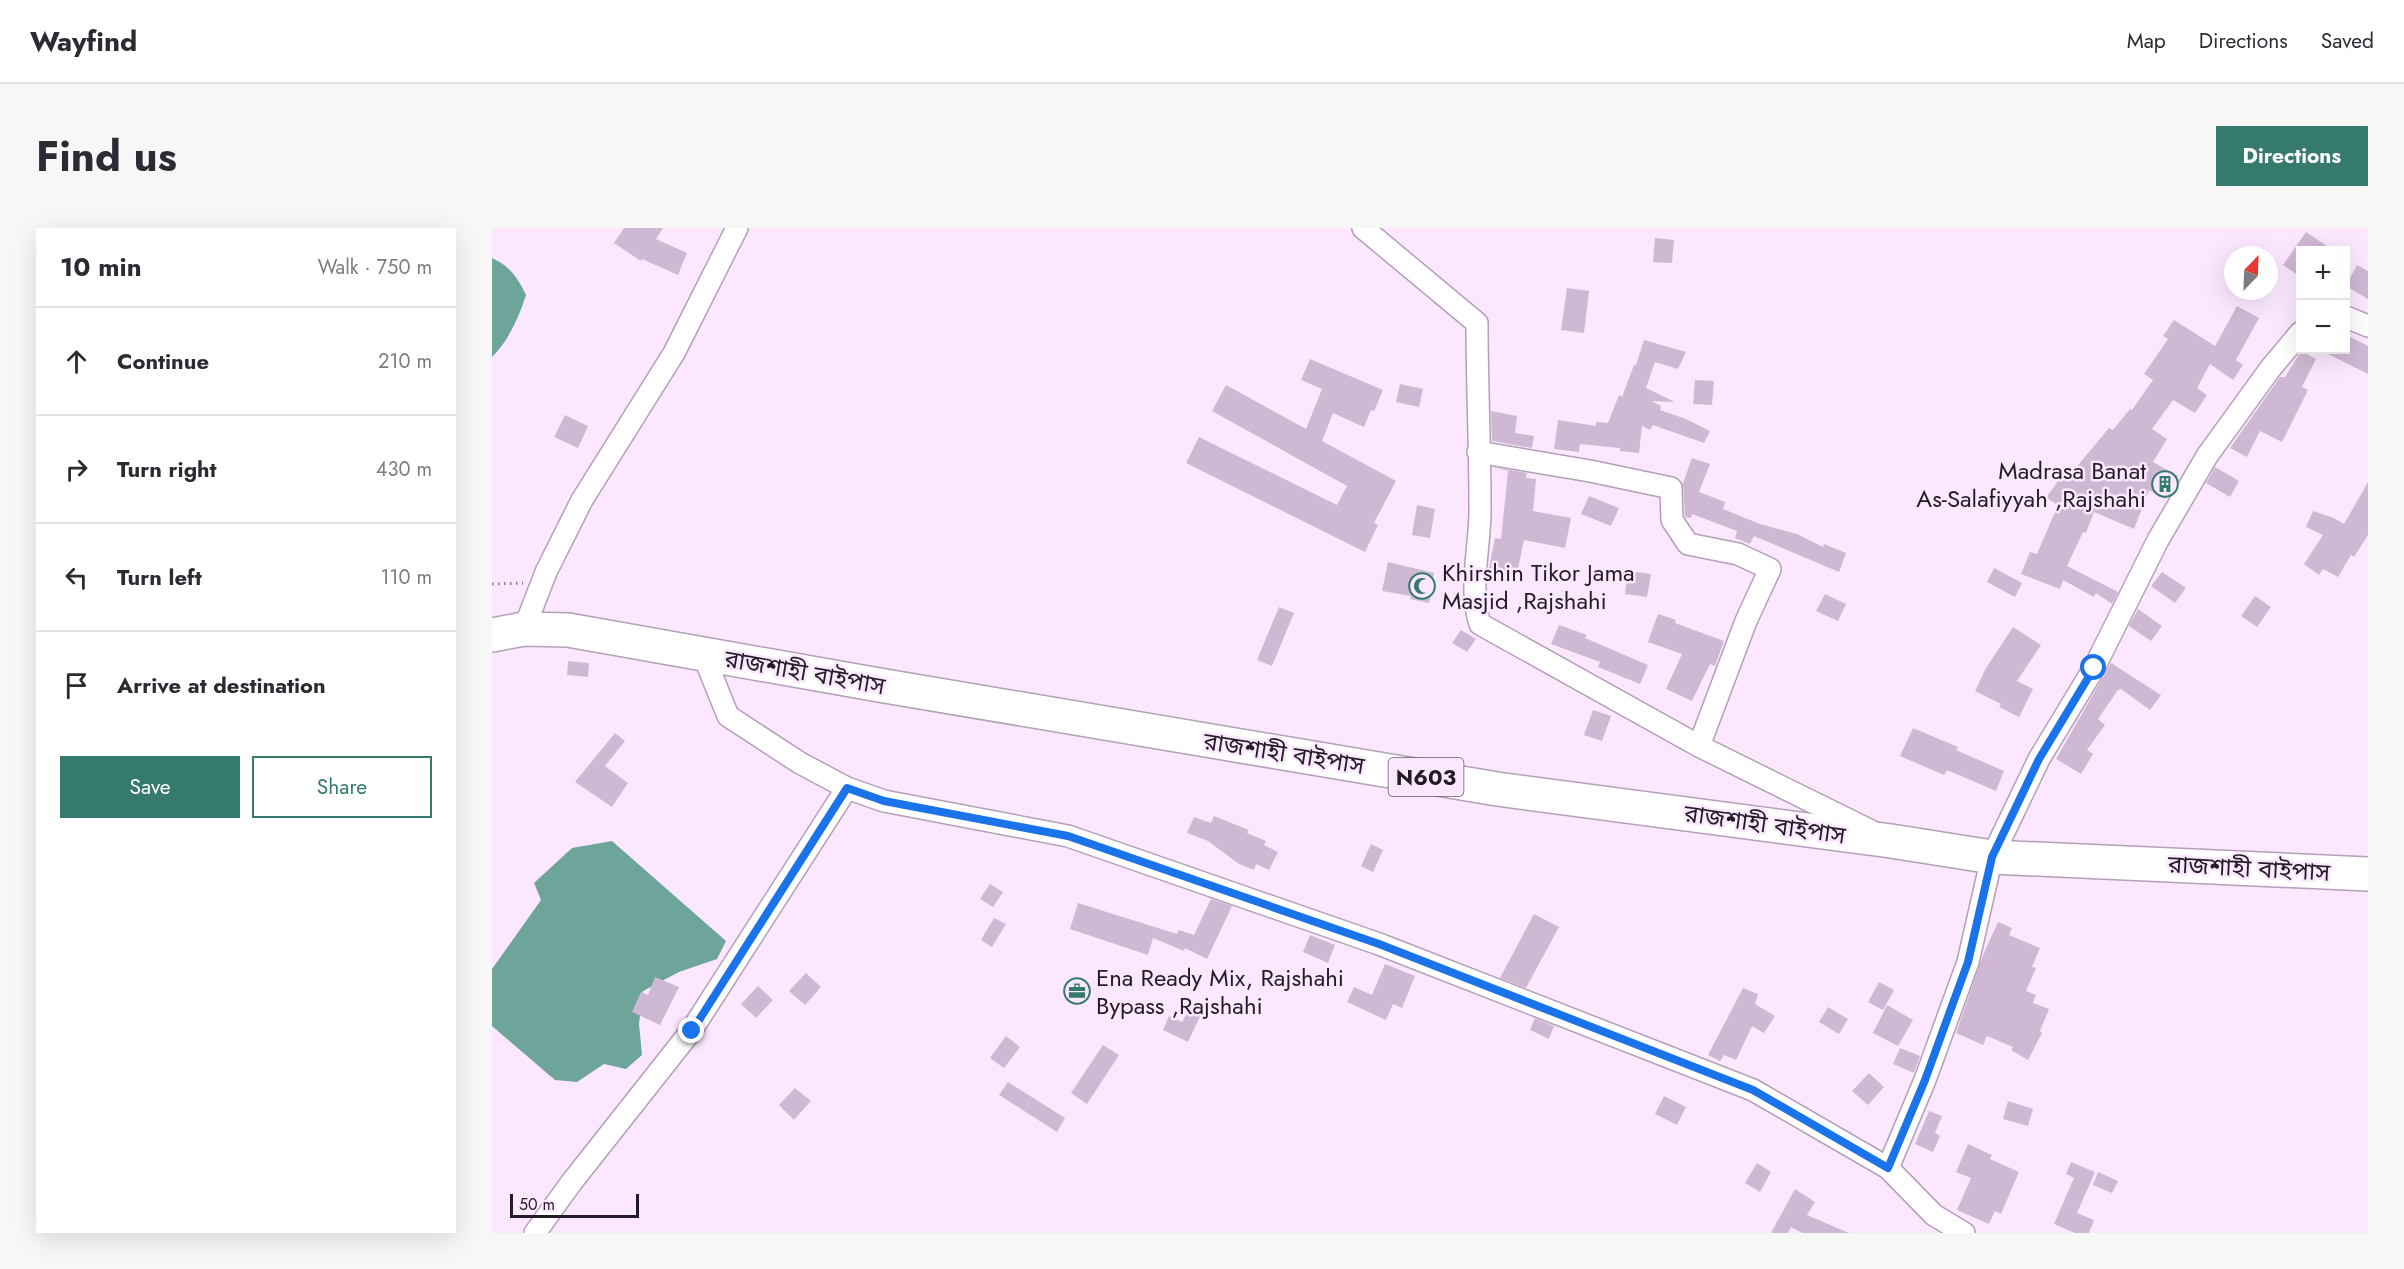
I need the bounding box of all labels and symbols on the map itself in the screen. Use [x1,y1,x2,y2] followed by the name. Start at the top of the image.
[2224,246,2278,300] north arrow
[1916,453,2146,516] place label: Madrasa Banat As-Salafiyyah ,Rajshahi
[2150,469,2180,499] building icon: Madrasa Banat As-Salafiyyah ,Rajshahi
[1442,555,1635,618] place label: Khirshin Tikor Jama Masjid ,Rajshahi
[1407,571,1437,601] mosque icon: Khirshin Tikor Jama Masjid ,Rajshahi
[721,640,889,704] street label: রাজশাহী বাইপাস
[2080,654,2106,680] route start
[1200,723,1368,783] street label: রাজশাহী বাইপাস
[1388,758,1464,796] road number: N603
[1681,795,1849,853] street label: রাজশাহী বাইপাস
[2166,846,2332,890] street label: রাজশাহী বাইপাস
[1096,960,1344,1023] place label: Ena Ready Mix, Rajshahi Bypass ,Rajshahi
[1062,976,1092,1006] office icon: Ena Ready Mix, Rajshahi Bypass ,Rajshahi
[678,1017,704,1043] route end
[510,1191,639,1218] scale bar

